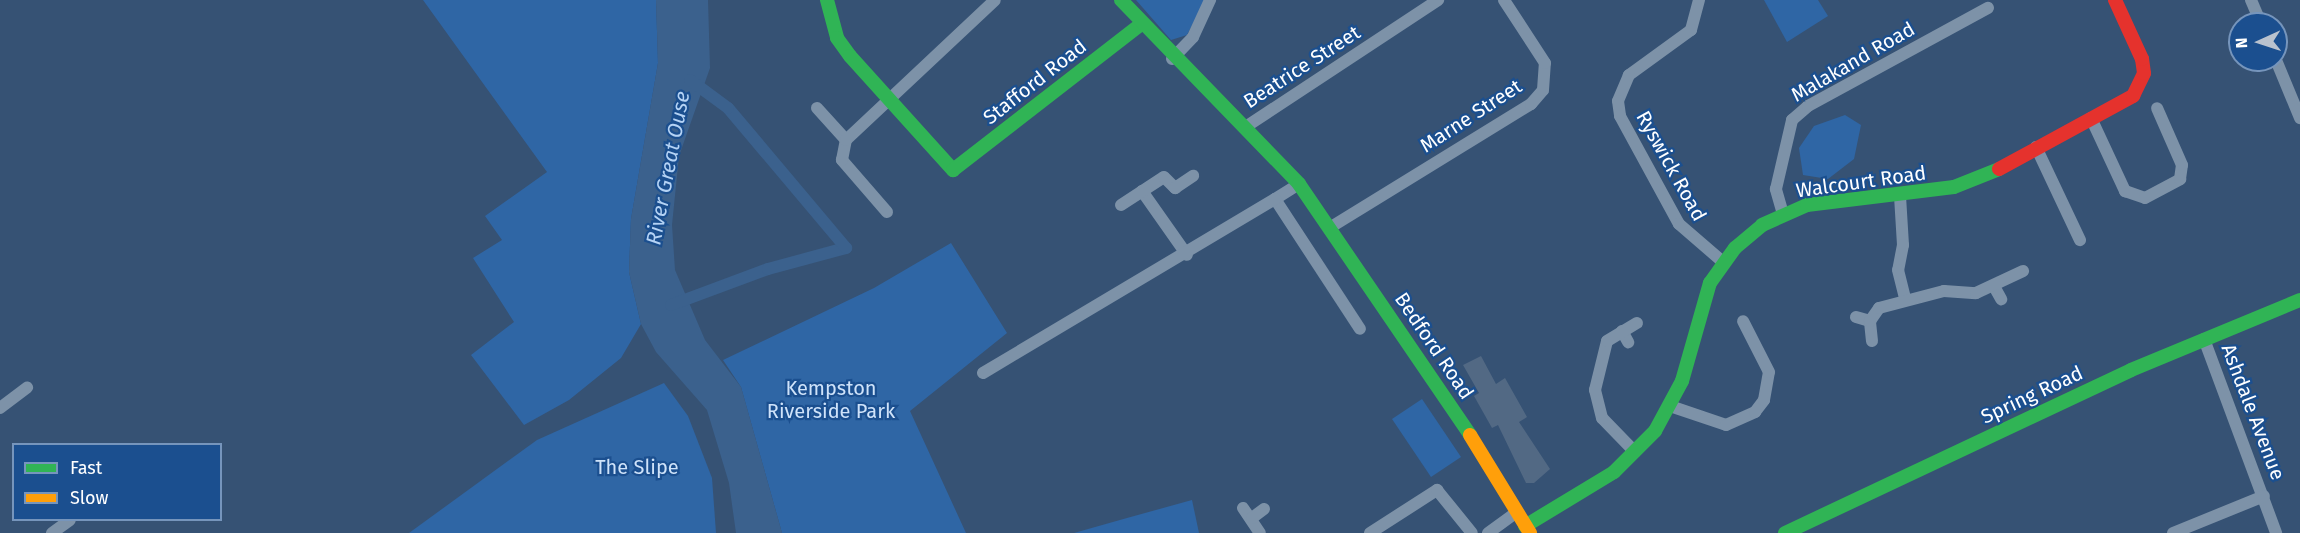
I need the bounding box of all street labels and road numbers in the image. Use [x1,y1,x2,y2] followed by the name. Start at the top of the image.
[1787,17,1919,107] street label: Malakand Road
[1239,20,1365,114] street label: Beatrice Street
[979,34,1091,130] street label: Stafford Road
[1416,74,1526,158] street label: Marne Street
[1631,107,1711,225] street label: Ryswick Road
[1794,161,1928,203] street label: Walcourt Road
[1389,288,1479,404] street label: Bedford Road
[2216,341,2290,483] street label: Ashdale Avenue
[1977,361,2087,429] street label: Spring Road

